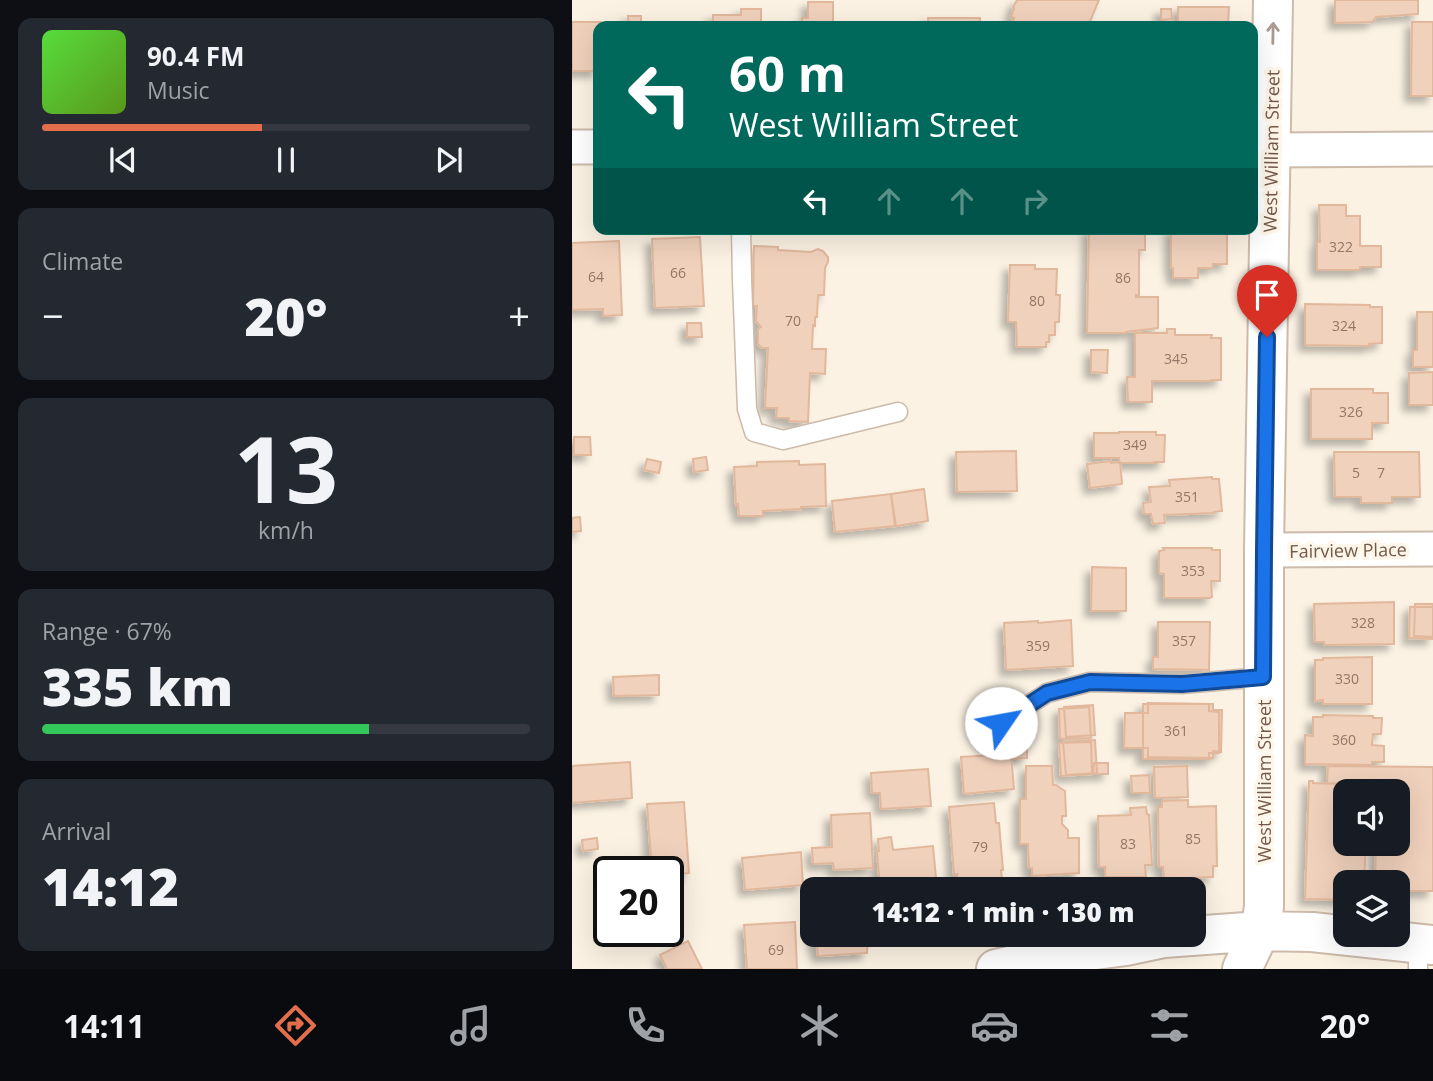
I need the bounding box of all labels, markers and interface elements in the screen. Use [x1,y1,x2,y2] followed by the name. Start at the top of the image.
[1266,22,1279,45] one-way arrow
[147,38,245,74] text: 90.4 FM
[729,40,846,106] text: 60 m
[614,49,705,140] icon: left
[1258,69,1284,233] street label: West William Street
[147,74,210,106] text: Music
[729,103,1018,146] text: West William Street
[104,141,142,179] icon: previous
[267,141,305,179] icon: pause
[430,141,468,179] icon: next
[797,182,835,220] icon: left
[870,182,908,220] icon: ahead
[943,182,981,220] icon: ahead
[1016,182,1054,220] icon: right
[1329,237,1353,256] house number: 322
[42,245,123,277] text: Climate
[670,263,686,282] house number: 66
[1237,265,1297,337] pin
[588,267,604,286] house number: 64
[1115,268,1131,287] house number: 86
[1248,276,1286,314] icon: arrive
[245,280,327,351] text: 20°
[42,289,64,341] text: −
[508,289,530,341] text: +
[1029,291,1045,310] house number: 80
[785,311,801,330] house number: 70
[1332,316,1356,335] house number: 324
[1164,349,1188,368] house number: 345
[1339,402,1363,421] house number: 326
[234,406,338,530] text: 13
[1123,435,1147,454] house number: 349
[1352,463,1360,482] house number: 5
[1377,463,1385,482] house number: 7
[1175,487,1199,506] house number: 351
[258,514,314,546] text: km/h
[1289,537,1407,563] street label: Fairview Place
[1181,561,1205,580] house number: 353
[1351,613,1375,632] house number: 328
[42,615,172,647] text: Range · 67%
[1172,631,1196,650] house number: 357
[1026,636,1050,655] house number: 359
[42,650,233,721] text: 335 km
[1335,669,1359,688] house number: 330
[964,686,1038,760] position arrow
[1252,700,1276,862] street label: West William Street
[1164,721,1188,740] house number: 361
[1332,730,1356,749] house number: 360
[1333,779,1410,947] map controls
[1333,779,1410,856] button: sound
[42,815,111,847] text: Arrival
[1185,829,1201,848] house number: 85
[1120,834,1136,853] house number: 83
[972,837,988,856] house number: 79
[42,850,179,921] text: 14:12
[593,856,684,947] speed limit sign: 20
[1333,870,1410,947] button: layers
[872,894,1134,930] text: 14:12 · 1 min · 130 m
[768,940,784,959] house number: 69
[271,1001,320,1050] icon: directions
[446,1001,495,1050] icon: music
[621,1001,670,1050] icon: phone
[795,1001,844,1050] icon: climate
[970,1001,1019,1050] icon: car
[1145,1001,1194,1050] icon: filters
[63,1004,145,1047] text: 14:11
[1320,1004,1370,1047] text: 20°

